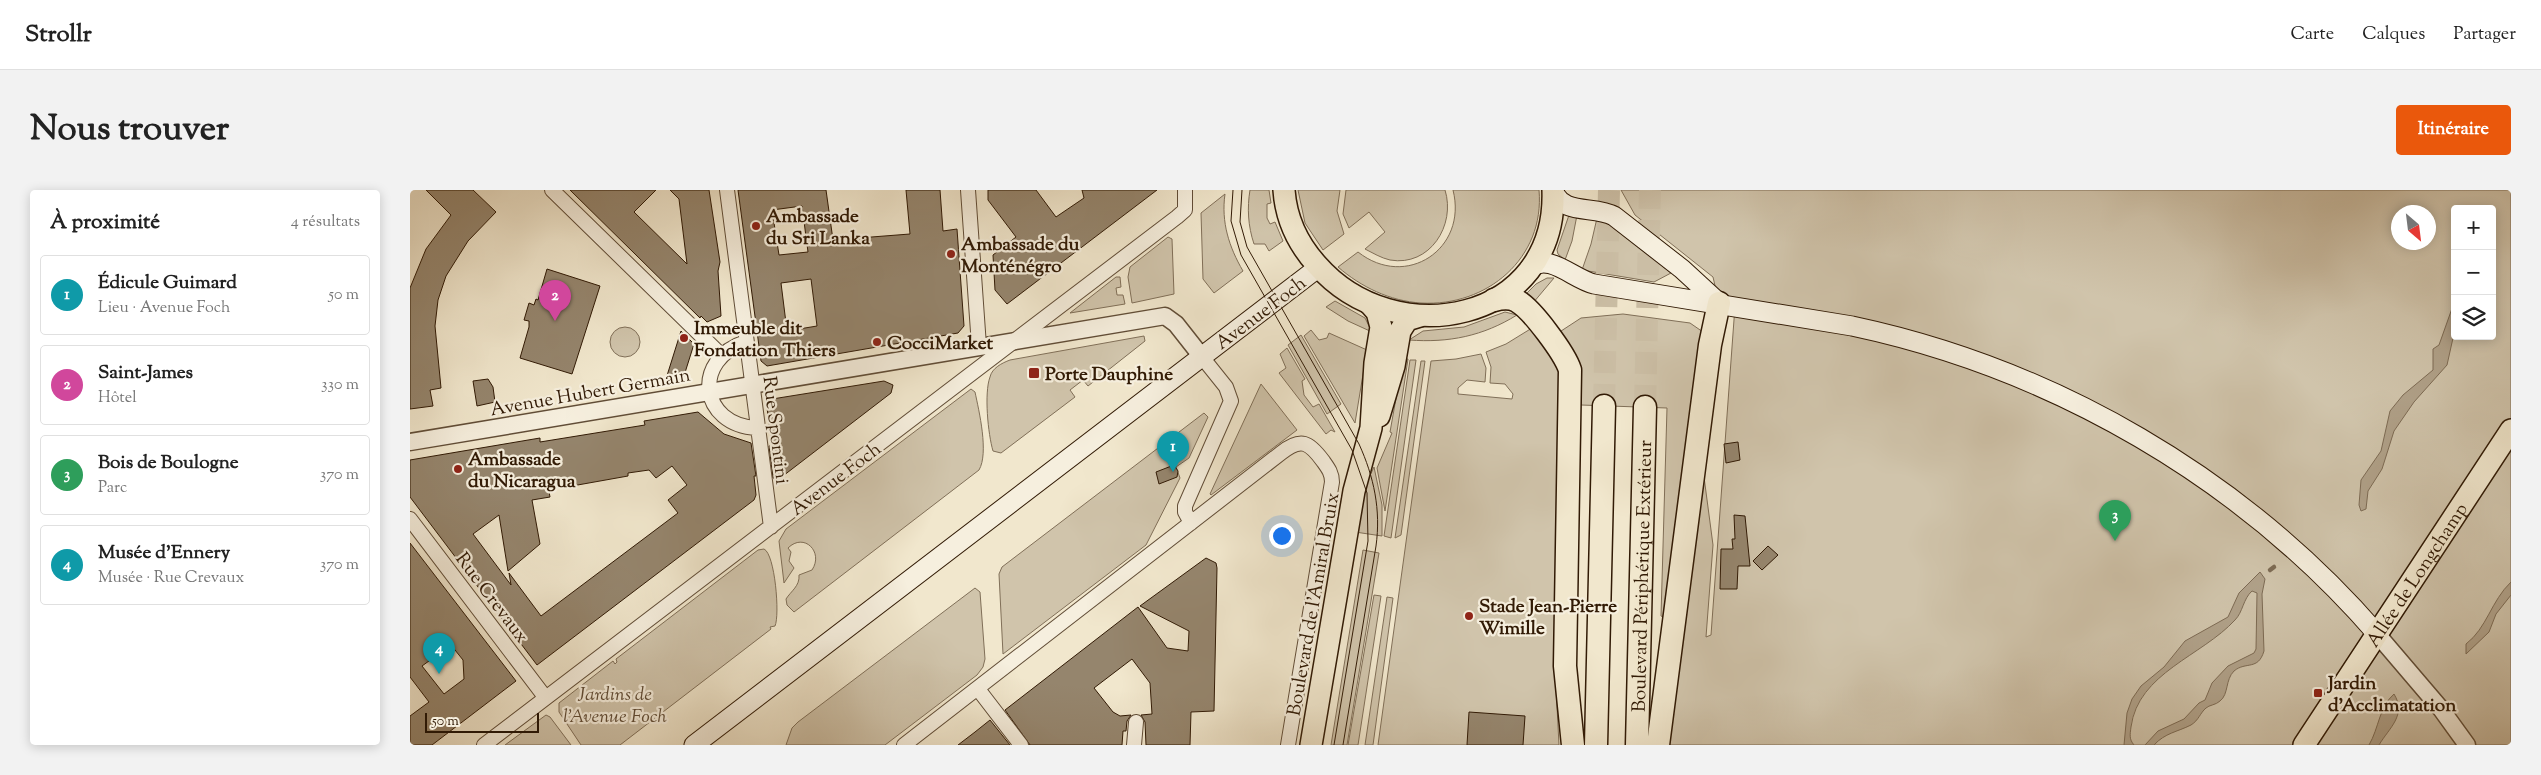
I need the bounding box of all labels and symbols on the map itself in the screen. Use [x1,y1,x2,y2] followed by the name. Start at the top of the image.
[766,204,870,253] place label: Ambassade du Sri Lanka
[2391,205,2436,250] north arrow
[750,220,762,232] marker: Ambassade du Sri Lanka
[961,232,1080,281] place label: Ambassade du Monténégro
[945,248,957,260] marker: Ambassade du Monténégro
[1210,271,1313,357] street label: Avenue Foch
[539,280,571,321] pin: 2
[694,316,836,365] place label: Immeuble dit Fondation Thiers
[887,331,993,358] place label: CocciMarket
[678,332,690,344] marker: Immeuble dit Fondation Thiers
[871,336,883,348] marker: CocciMarket
[1045,362,1173,389] place label: Porte Dauphine
[488,363,693,424] street label: Avenue Hubert Germain
[1027,366,1041,380] marker: Porte Dauphine
[754,375,795,486] street label: Rue Spontini
[1157,431,1189,472] pin: 1
[785,437,888,523] street label: Avenue Foch
[1627,440,1660,712] street label: Boulevard Périphérique Extérieur
[468,447,576,496] place label: Ambassade du Nicaragua
[452,463,464,475] marker: Ambassade du Nicaragua
[1282,491,1347,718] street label: Boulevard de l'Amiral Bruix
[2361,498,2475,653] street label: Allée de Longchamp
[2099,500,2131,541] pin: 3
[1269,523,1295,549] your location
[448,547,534,650] street label: Rue Crevaux
[1479,594,1617,643] place label: Stade Jean-Pierre Wimille
[1463,610,1475,622] marker: Stade Jean-Pierre Wimille
[423,633,455,674] pin: 4
[2326,671,2457,720] place label: Jardin d'Acclimatation
[563,682,668,731] park label: Jardins de l'Avenue Foch
[2312,687,2324,699] marker: Jardin d'Acclimatation
[425,710,539,733] scale bar

